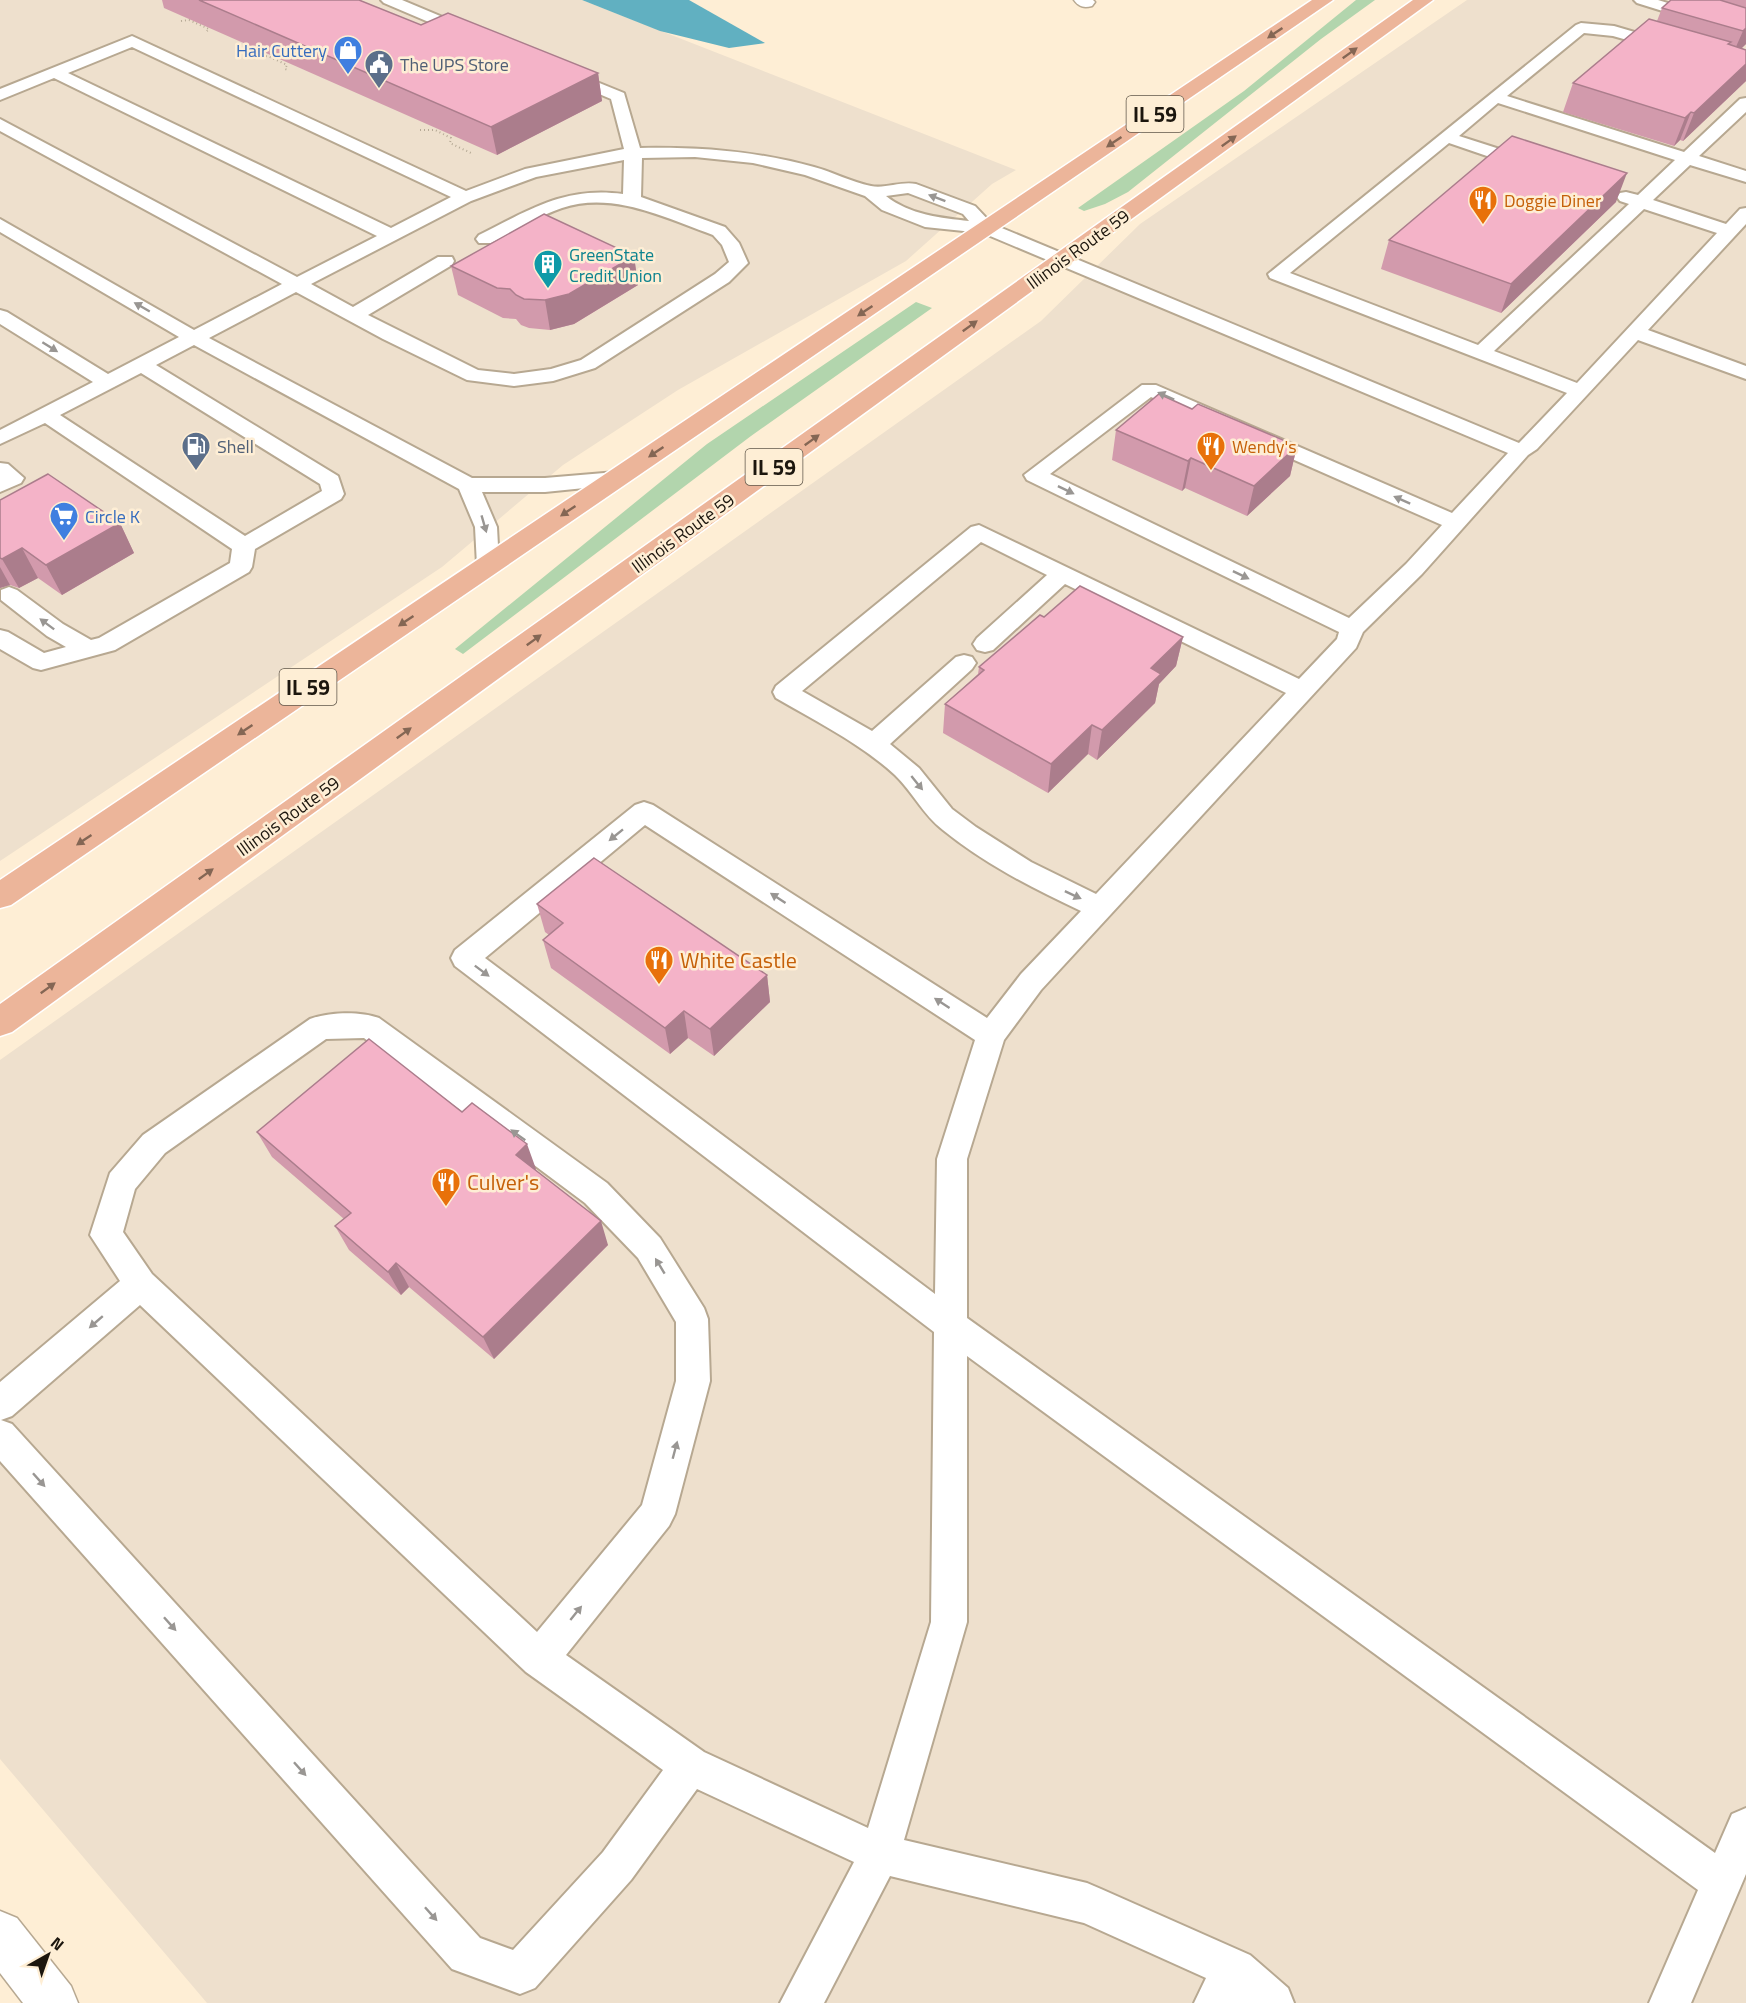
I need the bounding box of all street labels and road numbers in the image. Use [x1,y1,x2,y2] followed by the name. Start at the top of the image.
[1126,96,1184,132] road number: IL 59
[1021,202,1135,296] street label: Illinois Route 59
[746,449,802,485] road number: IL 59
[626,486,740,580] street label: Illinois Route 59
[280,669,336,705] road number: IL 59
[231,769,345,863] street label: Illinois Route 59

